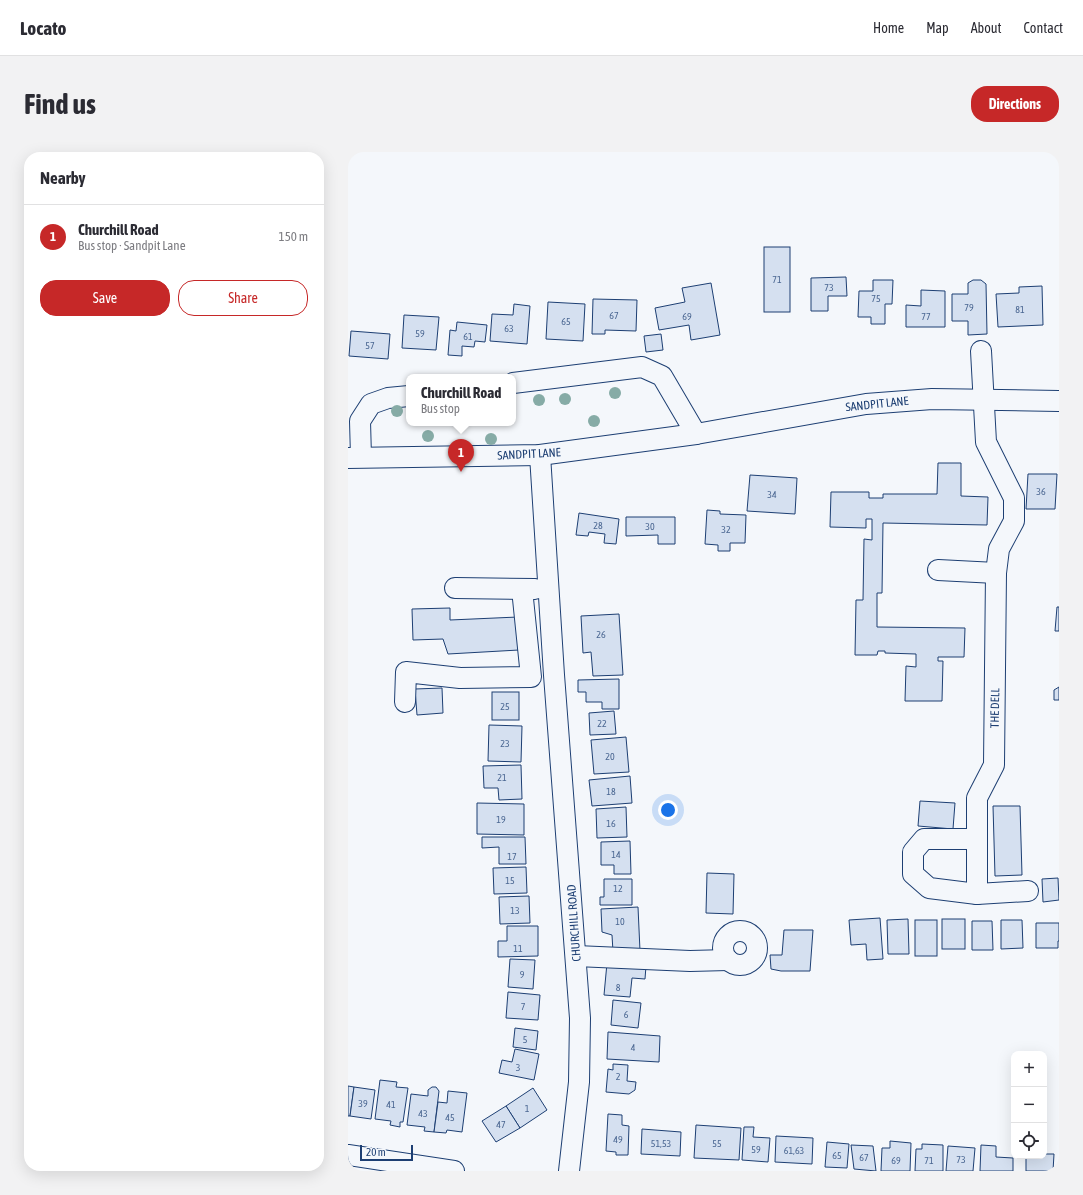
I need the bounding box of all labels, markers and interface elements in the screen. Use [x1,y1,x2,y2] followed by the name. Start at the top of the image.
[20,17,66,39] text: Locato
[873,20,904,36] text: Home
[926,20,949,36] text: Map
[971,20,1002,36] text: About
[1024,20,1063,36] text: Contact
[971,86,1059,122] button: Directions
[24,88,96,120] text: Find us
[40,168,86,188] text: Nearby
[78,221,159,238] text: Churchill Road
[50,229,56,244] text: 1
[279,229,308,244] text: 150 m
[78,238,186,253] text: Bus stop · Sandpit Lane
[772,274,782,285] house number: 71
[40,280,170,316] button: Save
[178,280,308,316] button: Share
[824,282,834,293] house number: 73
[871,293,881,304] house number: 75
[964,302,974,313] house number: 79
[1015,304,1025,315] house number: 81
[609,310,619,321] house number: 67
[682,311,692,322] house number: 69
[921,311,931,322] house number: 77
[561,316,571,327] house number: 65
[504,323,514,334] house number: 63
[415,328,425,339] house number: 59
[463,331,473,342] house number: 61
[365,340,375,351] house number: 57
[406,374,516,426] popup
[421,384,501,401] text: Churchill Road
[845,394,909,414] street label: SANDPIT LANE
[421,401,460,416] text: Bus stop
[448,439,474,472] pin: 1
[497,445,561,463] street label: SANDPIT LANE
[1036,486,1046,497] house number: 36
[767,489,777,500] house number: 34
[593,520,603,531] house number: 28
[645,521,655,532] house number: 30
[721,524,731,535] house number: 32
[596,629,606,640] house number: 26
[988,687,1002,728] street label: THE DELL
[500,701,510,712] house number: 25
[597,718,607,729] house number: 22
[500,738,510,749] house number: 23
[605,751,615,762] house number: 20
[497,772,507,783] house number: 21
[606,786,616,797] house number: 18
[658,800,678,820] your location
[496,814,506,825] house number: 19
[606,818,616,829] house number: 16
[611,849,621,860] house number: 14
[507,851,517,862] house number: 17
[505,875,515,886] house number: 15
[613,883,623,894] house number: 12
[564,884,584,962] street label: CHURCHILL ROAD
[510,905,520,916] house number: 13
[615,916,625,927] house number: 10
[513,943,523,954] house number: 11
[520,969,525,980] house number: 9
[616,982,621,993] house number: 8
[521,1001,526,1012] house number: 7
[624,1009,629,1020] house number: 6
[523,1034,528,1045] house number: 5
[631,1042,636,1053] house number: 4
[1011,1051,1047,1159] map controls
[1011,1051,1047,1087] button: +
[516,1062,521,1073] house number: 3
[616,1071,621,1082] house number: 2
[1011,1087,1047,1123] button: −
[358,1098,368,1109] house number: 39
[386,1099,396,1110] house number: 41
[525,1103,530,1114] house number: 1
[418,1108,428,1119] house number: 43
[445,1112,455,1123] house number: 45
[496,1119,506,1130] house number: 47
[1011,1123,1047,1159] button: locate
[613,1134,623,1145] house number: 49
[651,1138,672,1149] house number: 51,53
[712,1138,722,1149] house number: 55
[360,1143,413,1162] scale bar
[751,1144,761,1155] house number: 59
[784,1145,805,1156] house number: 61,63
[366,1146,386,1158] text: 20 m
[832,1150,842,1161] house number: 65
[859,1152,869,1163] house number: 67
[956,1154,966,1165] house number: 73
[891,1155,901,1166] house number: 69
[924,1155,934,1166] house number: 71

